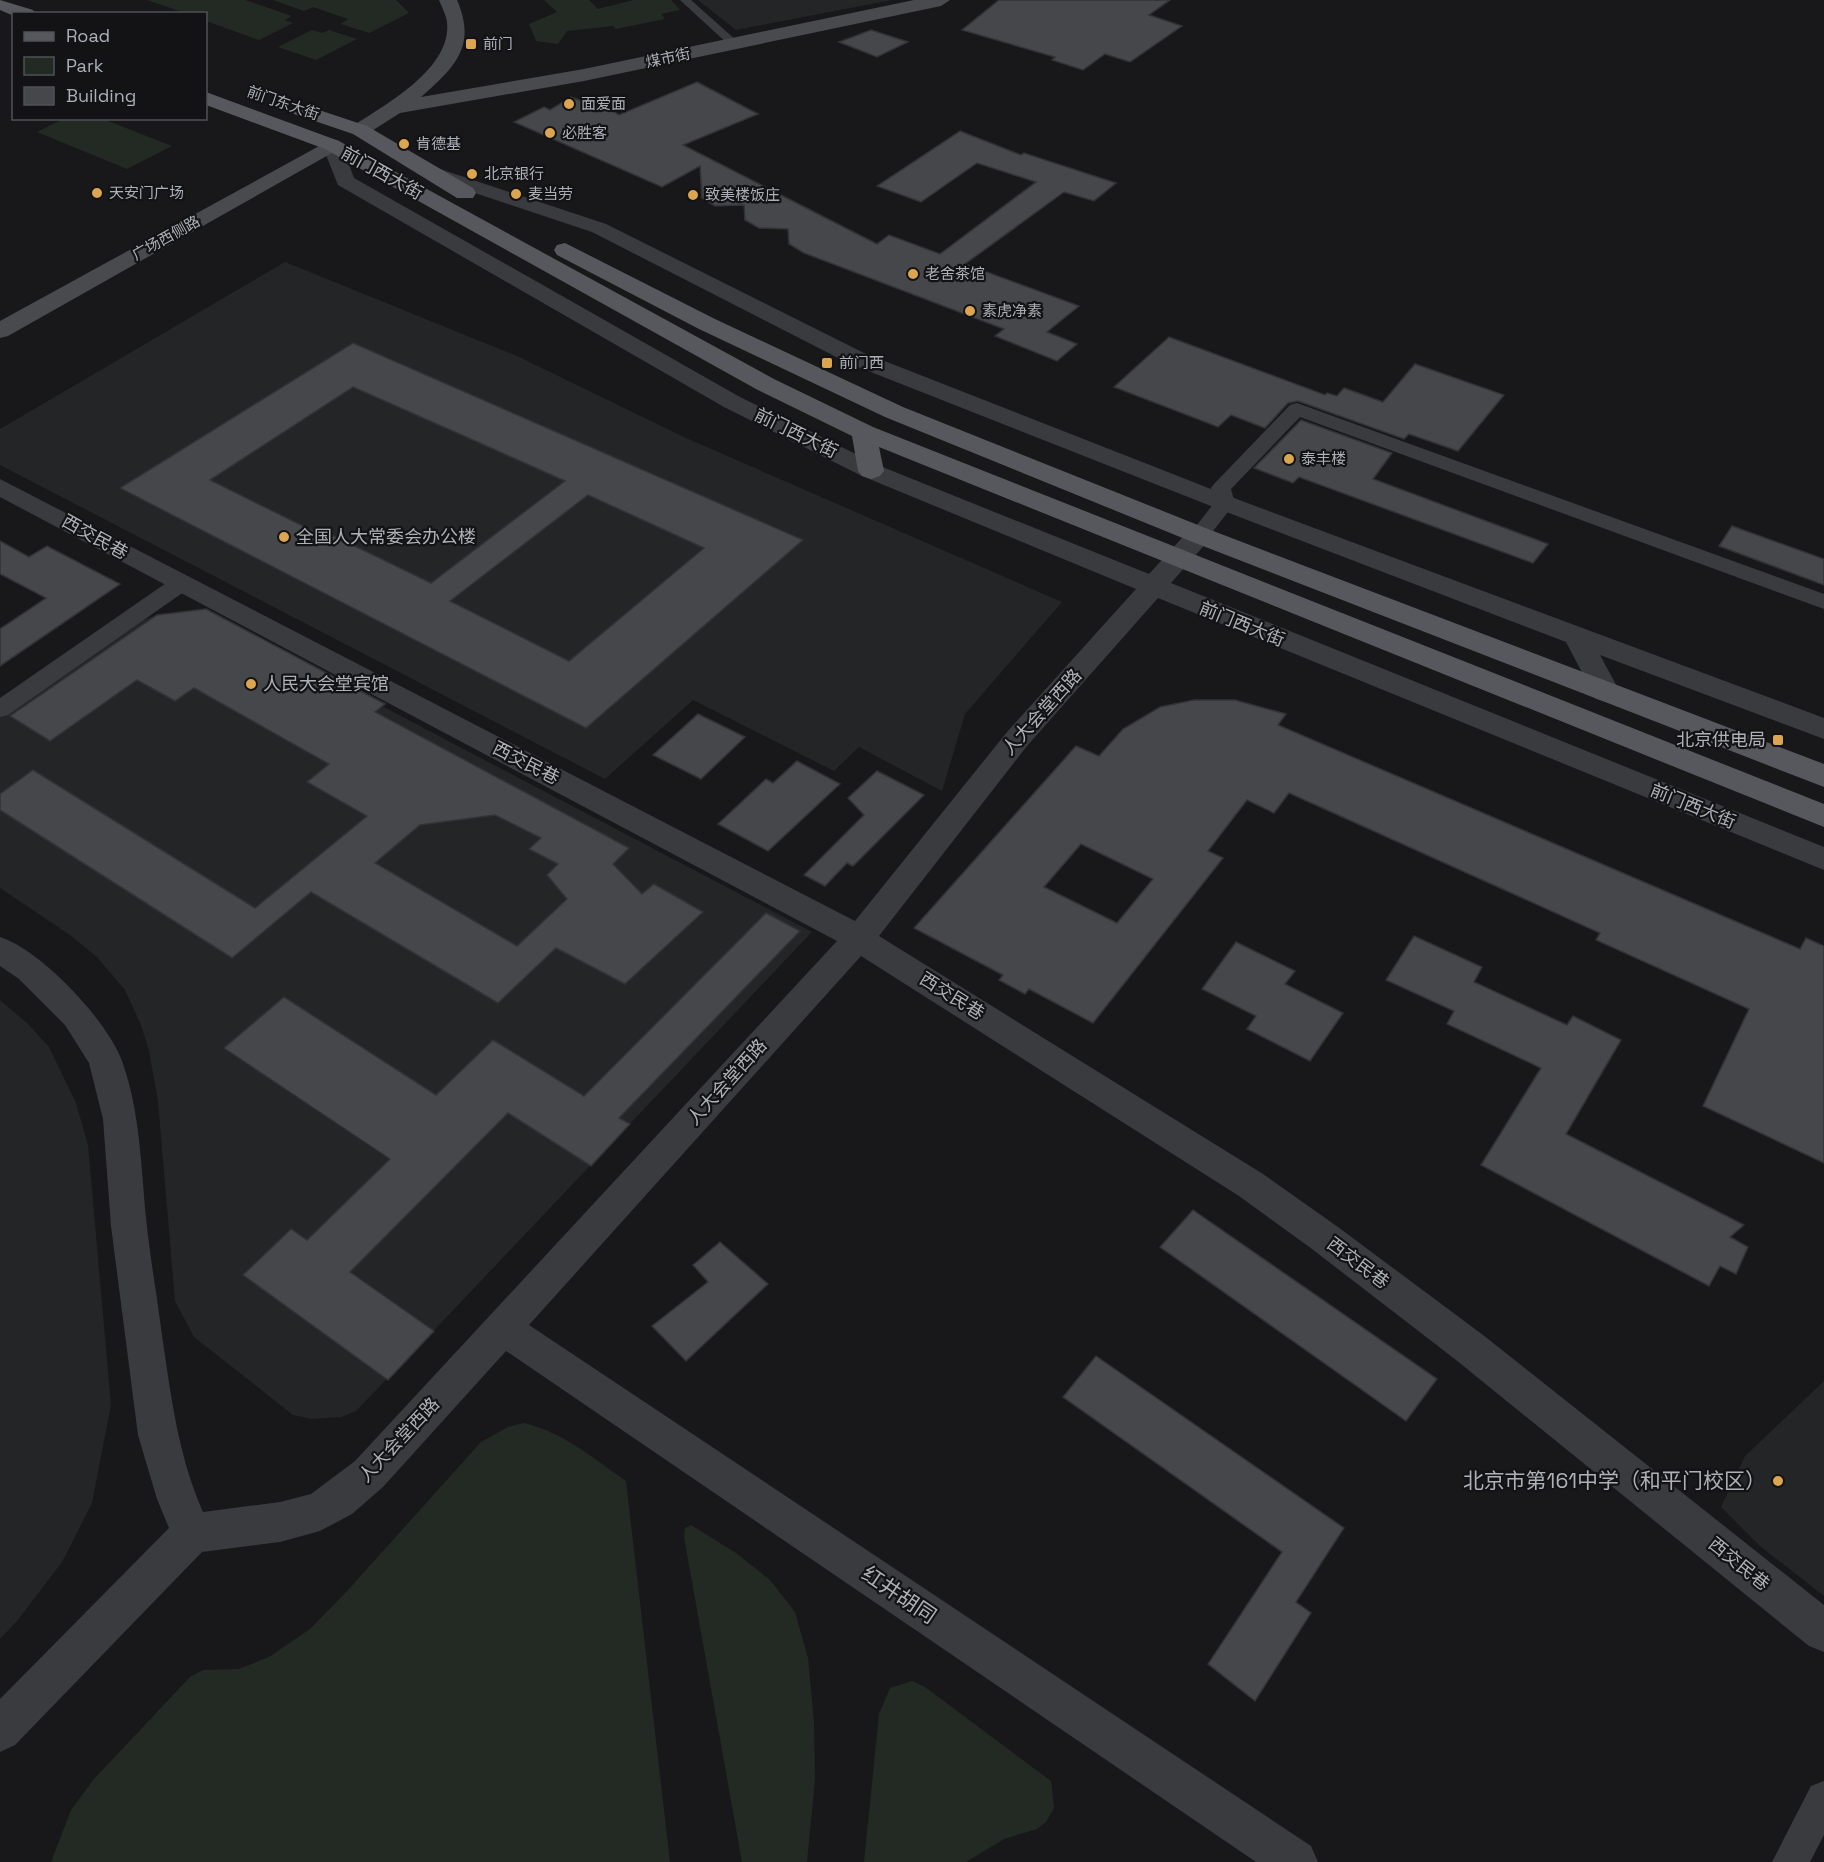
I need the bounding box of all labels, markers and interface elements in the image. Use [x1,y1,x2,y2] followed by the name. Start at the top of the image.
[12,12,207,120] legend
[66,24,110,47] text: Road
[483,34,513,53] place label: 前门
[464,37,478,51] marker: 前门
[644,44,692,71] street label: 煤市街
[66,54,104,77] text: Park
[245,81,322,124] street label: 前门东大街
[66,84,136,107] text: Building
[581,94,626,113] place label: 面爱面
[562,97,576,111] marker: 面爱面
[562,123,607,142] place label: 必胜客
[543,126,557,140] marker: 必胜客
[416,134,461,153] place label: 肯德基
[397,137,411,151] marker: 肯德基
[337,141,427,204] street label: 前门西大街
[484,164,544,183] place label: 北京银行
[465,167,479,181] marker: 北京银行
[109,183,184,202] place label: 天安门广场
[528,184,573,203] place label: 麦当劳
[705,185,780,204] place label: 致美楼饭庄
[90,186,104,200] marker: 天安门广场
[509,187,523,201] marker: 麦当劳
[686,188,700,202] marker: 致美楼饭庄
[128,211,203,264] street label: 广场西侧路
[925,264,985,283] place label: 老舍茶馆
[906,267,920,281] marker: 老舍茶馆
[982,301,1042,320] place label: 素虎净素
[963,304,977,318] marker: 素虎净素
[839,353,884,372] place label: 前门西
[820,356,834,370] marker: 前门西
[751,402,842,463] street label: 前门西大街
[1301,449,1346,468] place label: 泰丰楼
[1282,452,1296,466] marker: 泰丰楼
[58,509,132,564] street label: 西交民巷
[296,525,476,548] place label: 全国人大常委会办公楼
[277,530,291,544] marker: 全国人大常委会办公楼
[1196,596,1288,651] street label: 前门西大街
[997,664,1086,759] street label: 人大会堂西路
[263,672,389,695] place label: 人民大会堂宾馆
[244,677,258,691] marker: 人民大会堂宾馆
[1676,728,1766,751] place label: 北京供电局
[1771,733,1785,747] marker: 北京供电局
[489,736,564,789] street label: 西交民巷
[1647,778,1739,833] street label: 前门西大街
[916,967,989,1024] street label: 西交民巷
[682,1034,771,1129] street label: 人大会堂西路
[1323,1232,1394,1293] street label: 西交民巷
[353,1392,444,1487] street label: 人大会堂西路
[1463,1467,1766,1494] place label: 北京市第161中学（和平门校区）
[1771,1474,1785,1488] marker: 北京市第161中学（和平门校区）
[1704,1532,1775,1595] street label: 西交民巷
[857,1560,942,1629] street label: 红井胡同

